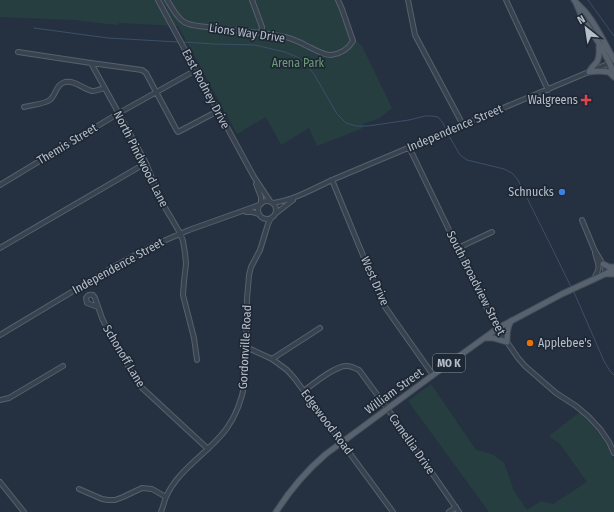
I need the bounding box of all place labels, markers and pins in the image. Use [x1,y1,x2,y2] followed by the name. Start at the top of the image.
[528,93,578,107] place label: Walgreens
[581,95,591,105] marker: Walgreens
[508,185,554,199] place label: Schnucks
[557,187,567,197] marker: Schnucks
[538,336,592,350] place label: Applebee's
[525,338,535,348] marker: Applebee's

